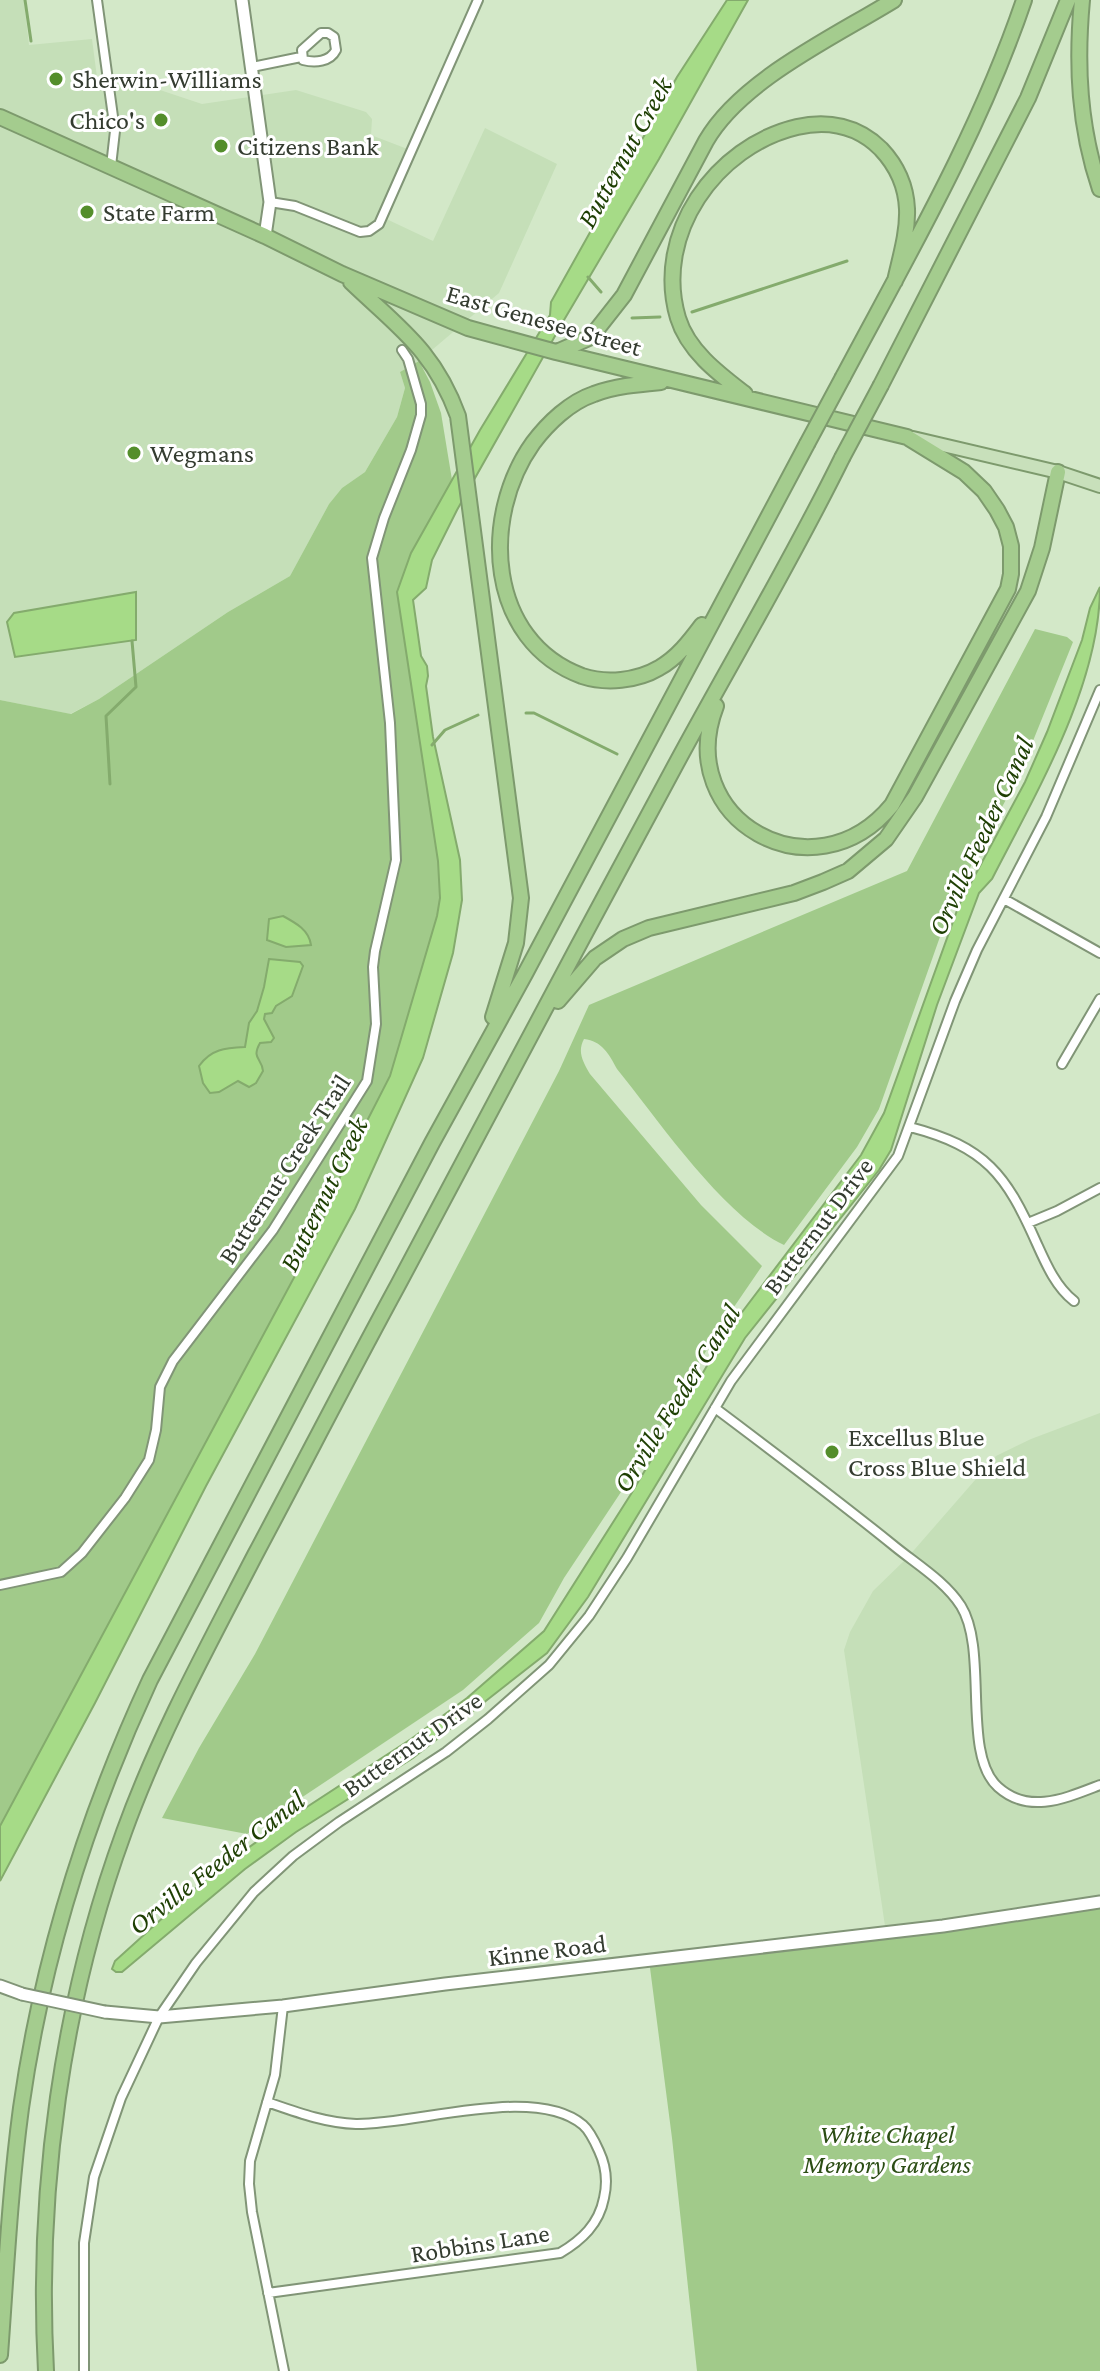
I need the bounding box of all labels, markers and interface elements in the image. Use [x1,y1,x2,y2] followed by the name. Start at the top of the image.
[72,65,262,94] place label: Sherwin-Williams
[47,70,65,88] marker: Sherwin-Williams
[570,70,679,233] water label: Butternut Creek
[69,106,145,135] place label: Chico's
[152,111,170,129] marker: Chico's
[237,132,379,161] place label: Citizens Bank
[212,137,230,155] marker: Citizens Bank
[103,198,215,227] place label: State Farm
[78,203,96,221] marker: State Farm
[443,279,645,362] street label: East Genesee Street
[150,439,254,468] place label: Wegmans
[125,444,143,462] marker: Wegmans
[921,731,1040,940] water label: Orville Feeder Canal
[211,1068,357,1270] street label: Butternut Creek Trail
[271,1112,375,1276] water label: Butternut Creek
[758,1152,879,1300] street label: Butternut Drive
[606,1298,747,1498] water label: Orville Feeder Canal
[848,1423,1027,1482] place label: Excellus Blue Cross Blue Shield
[823,1443,841,1461] marker: Excellus Blue Cross Blue Shield
[337,1686,488,1803] street label: Butternut Drive
[122,1783,311,1941] water label: Orville Feeder Canal
[486,1929,608,1972] street label: Kinne Road
[802,2120,971,2179] park label: White Chapel Memory Gardens
[409,2218,551,2269] street label: Robbins Lane

